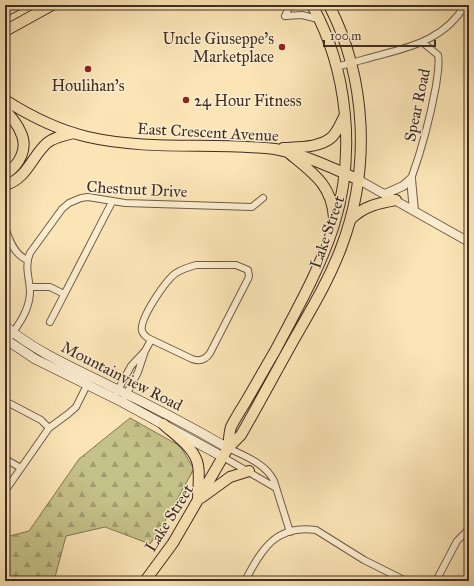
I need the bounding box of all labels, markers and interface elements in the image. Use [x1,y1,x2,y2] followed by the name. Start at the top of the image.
[324,22,435,48] scale bar
[163,29,274,66] place label: Uncle Giuseppe's Marketplace
[330,29,361,43] text: 100 m
[277,42,287,52] marker: Uncle Giuseppe's Marketplace
[83,64,93,74] marker: Houlihan's
[400,67,434,143] street label: Spear Road
[51,76,125,95] place label: Houlihan's
[194,91,302,110] place label: 24 Hour Fitness
[181,95,191,105] marker: 24 Hour Fitness
[137,119,280,145] street label: East Crescent Avenue
[86,177,188,201] street label: Chestnut Drive
[306,193,348,271] street label: Lake Street
[58,337,186,415] street label: Mountainview Road
[141,481,197,555] street label: Lake Street

